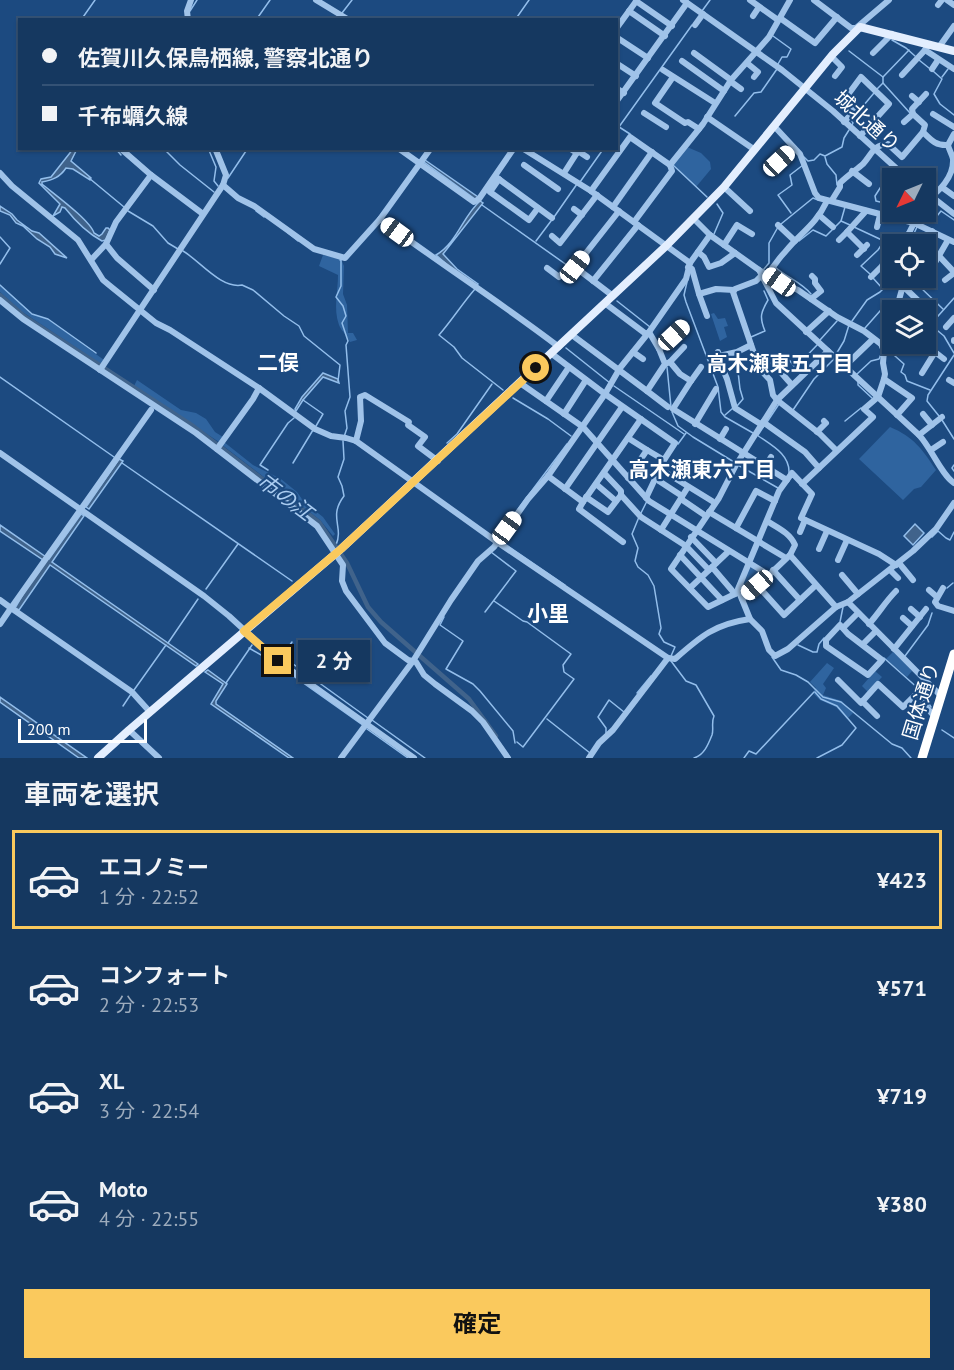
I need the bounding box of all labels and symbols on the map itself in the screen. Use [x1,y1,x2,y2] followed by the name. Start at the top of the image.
[829,85,905,157] street label: 城北通り
[760,142,798,180] car
[882,168,936,222] north arrow
[377,214,417,250] car
[557,247,593,287] car
[759,264,799,300] car
[655,316,693,354] car
[257,349,299,376] district label: 二俣
[707,350,854,377] district label: 高木瀬東五丁目
[522,354,549,381] route start
[629,456,776,483] district label: 高木瀬東六丁目
[252,467,320,528] water label: 市の江
[489,508,525,548] car
[738,566,776,604] car
[527,600,569,627] district label: 小里
[299,640,371,682] callout: 2 分
[264,647,291,674] route end
[897,659,945,743] street label: 国体通り
[18,716,147,744] scale bar

